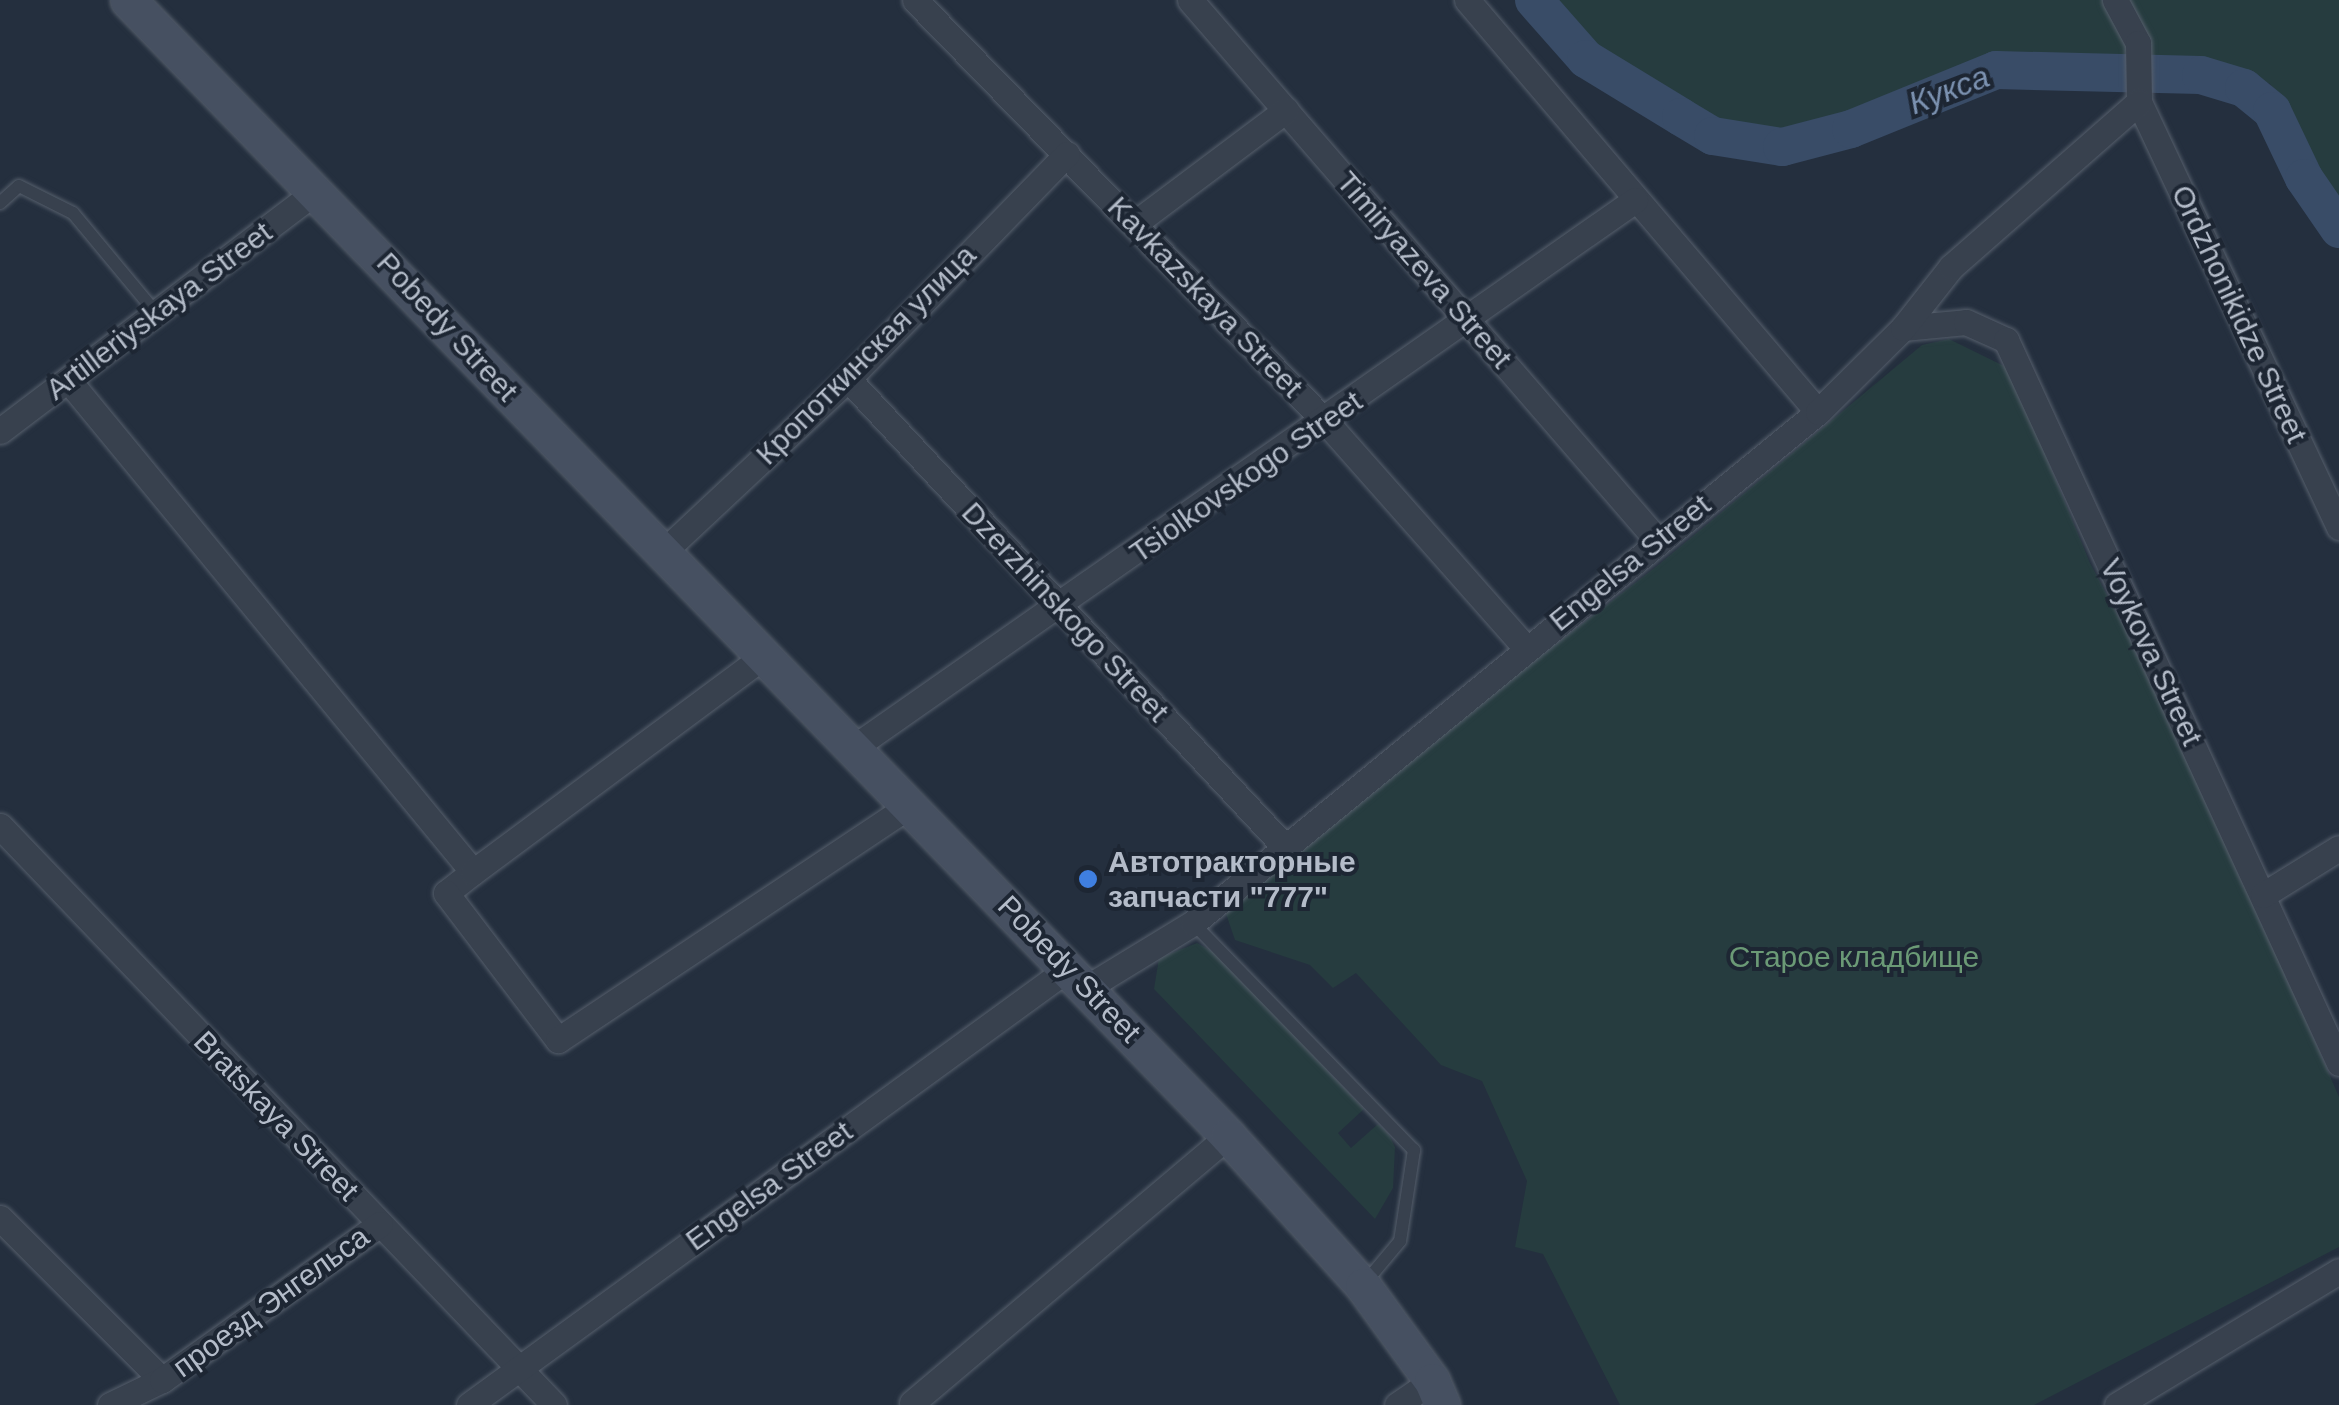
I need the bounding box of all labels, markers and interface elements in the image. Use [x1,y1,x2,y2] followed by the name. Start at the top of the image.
[1903,57,1995,123] water label: Кукса
[1329,164,1519,376] street label: Timiryazeva Street
[2163,179,2315,449] street label: Ordzhonikidze Street
[1100,189,1310,405] street label: Kavkazskaya Street
[39,214,279,408] street label: Artilleriyskaya Street
[749,238,983,472] street label: Кропоткинская улица
[369,245,525,409] street label: Pobedy Street
[1123,383,1369,571] street label: Tsiolkovskogo Street
[1542,487,1718,639] street label: Engelsa Street
[954,495,1176,729] street label: Dzerzhinskogo Street
[2092,553,2210,751] street label: Voykova Street
[1108,844,1356,914] place label: Автотракторные запчасти "777"
[1077,868,1099,890] marker: Автотракторные запчасти "777"
[990,888,1148,1050] street label: Pobedy Street
[1729,939,1979,975] park label: Старое кладбище
[186,1024,366,1208] street label: Bratskaya Street
[679,1114,859,1258] street label: Engelsa Street
[166,1219,376,1385] street label: проезд Энгельса

